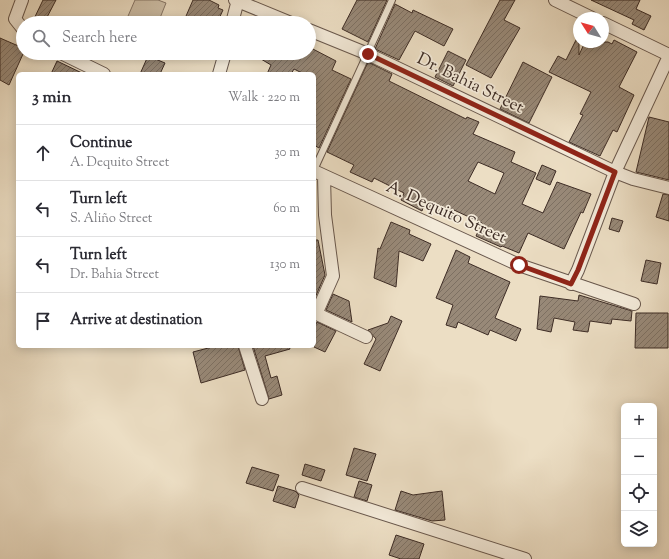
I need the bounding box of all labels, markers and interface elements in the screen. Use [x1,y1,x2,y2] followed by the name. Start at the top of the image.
[573,12,609,48] north arrow
[16,16,316,60] search box
[30,27,52,49] icon: search
[62,28,137,49] text: Search here
[359,45,377,63] route end
[412,48,528,120] street label: Dr. Bahia Street
[32,86,71,110] text: 3 min
[228,89,300,107] text: Walk · 220 m
[70,133,132,154] text: Continue
[32,142,54,164] icon: ahead
[274,144,300,162] text: 30 m
[70,154,169,172] text: A. Dequito Street
[382,176,510,250] street label: A. Dequito Street
[70,189,127,210] text: Turn left
[32,198,54,220] icon: left
[273,200,300,218] text: 60 m
[70,210,152,228] text: S. Aliño Street
[70,245,127,266] text: Turn left
[32,254,54,276] icon: left
[270,256,300,274] text: 130 m
[510,256,528,274] route start
[70,266,159,284] text: Dr. Bahia Street
[32,310,54,332] icon: arrive
[70,310,203,331] text: Arrive at destination
[621,403,657,547] map controls
[621,403,657,439] button: +
[621,439,657,475] button: −
[621,475,657,511] button: locate
[621,511,657,547] button: layers

